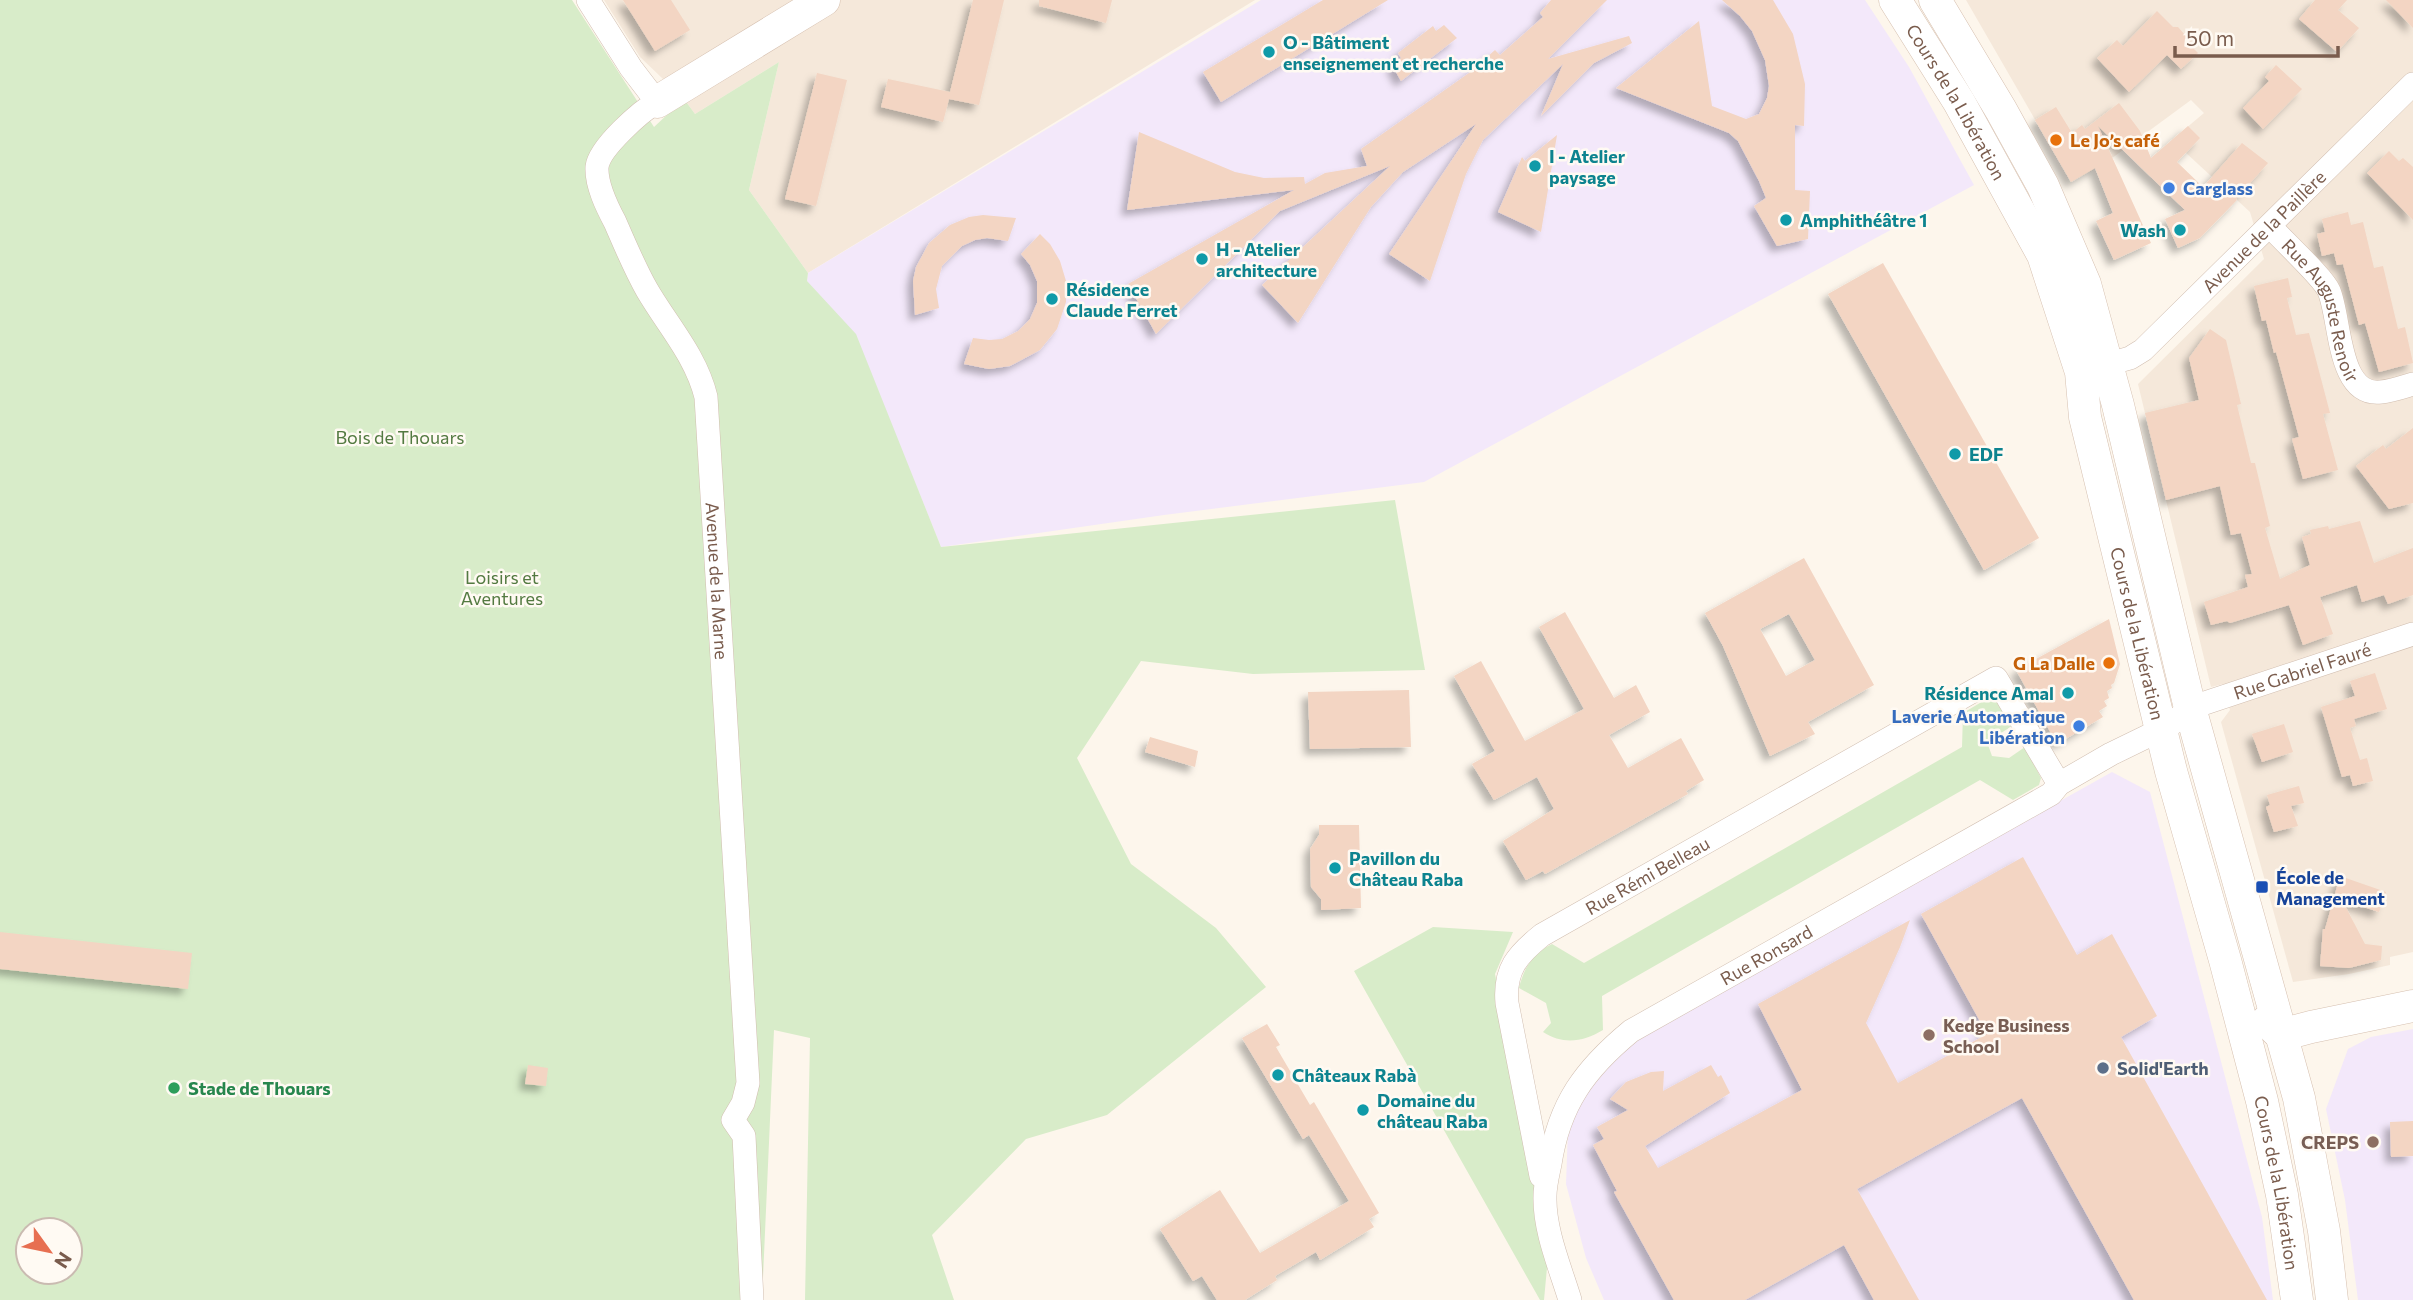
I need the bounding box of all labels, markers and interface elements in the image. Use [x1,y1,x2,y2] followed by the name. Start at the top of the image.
[2175,14,2338,58] scale bar
[1902,20,2011,184] street label: Cours de la Libération
[2186,25,2234,50] text: 50 m
[1283,31,1504,74] place label: O - Bâtiment enseignement et recherche
[1261,44,1277,60] marker: O - Bâtiment enseignement et recherche
[2070,129,2160,151] place label: Le Jo’s café
[2048,132,2064,148] marker: Le Jo’s café
[1549,145,1626,188] place label: I - Atelier paysage
[1527,158,1543,174] marker: I - Atelier paysage
[2197,165,2330,297] street label: Avenue de la Paillère
[2183,177,2253,199] place label: Carglass
[2161,180,2177,196] marker: Carglass
[1800,209,1927,231] place label: Amphithéâtre 1
[1778,212,1794,228] marker: Amphithéâtre 1
[2120,219,2166,241] place label: Wash
[2172,222,2188,238] marker: Wash
[2277,234,2364,387] street label: Rue Auguste Renoir
[1216,238,1317,281] place label: H - Atelier architecture
[1194,251,1210,267] marker: H - Atelier architecture
[1066,278,1178,321] place label: Résidence Claude Ferret
[1044,291,1060,307] marker: Résidence Claude Ferret
[335,426,465,448] park label: Bois de Thouars
[1969,443,2003,465] place label: EDF
[1947,446,1963,462] marker: EDF
[701,501,733,660] street label: Avenue de la Marne
[2106,545,2169,722] street label: Cours de la Libération
[461,566,543,609] park label: Loisirs et Aventures
[2231,638,2374,704] street label: Rue Gabriel Fauré
[2013,652,2095,674] place label: G La Dalle
[2101,655,2117,671] marker: G La Dalle
[1924,682,2054,704] place label: Résidence Amal
[2060,685,2076,701] marker: Résidence Amal
[1892,705,2065,748] place label: Laverie Automatique Libération
[2071,718,2087,734] marker: Laverie Automatique Libération
[1581,832,1713,919] street label: Rue Rémi Belleau
[1349,847,1463,890] place label: Pavillon du Château Raba
[1327,860,1343,876] marker: Pavillon du Château Raba
[2276,866,2385,909] place label: École de Management
[2254,879,2270,895] marker: École de Management
[1716,920,1816,990] street label: Rue Ronsard
[1943,1014,2070,1057] place label: Kedge Business School
[1921,1027,1937,1043] marker: Kedge Business School
[2117,1057,2209,1079] place label: Solid'Earth
[2095,1060,2111,1076] marker: Solid'Earth
[1292,1064,1416,1086] place label: Châteaux Rabà
[1270,1067,1286,1083] marker: Châteaux Rabà
[188,1077,331,1099] place label: Stade de Thouars
[166,1080,182,1096] marker: Stade de Thouars
[1377,1089,1488,1132] place label: Domaine du château Raba
[2250,1093,2304,1272] street label: Cours de la Libération
[1355,1102,1371,1118] marker: Domaine du château Raba
[2301,1131,2359,1153] place label: CREPS
[2365,1134,2381,1150] marker: CREPS
[14,1216,84,1286] north arrow
[50,1248,77,1273] text: N

